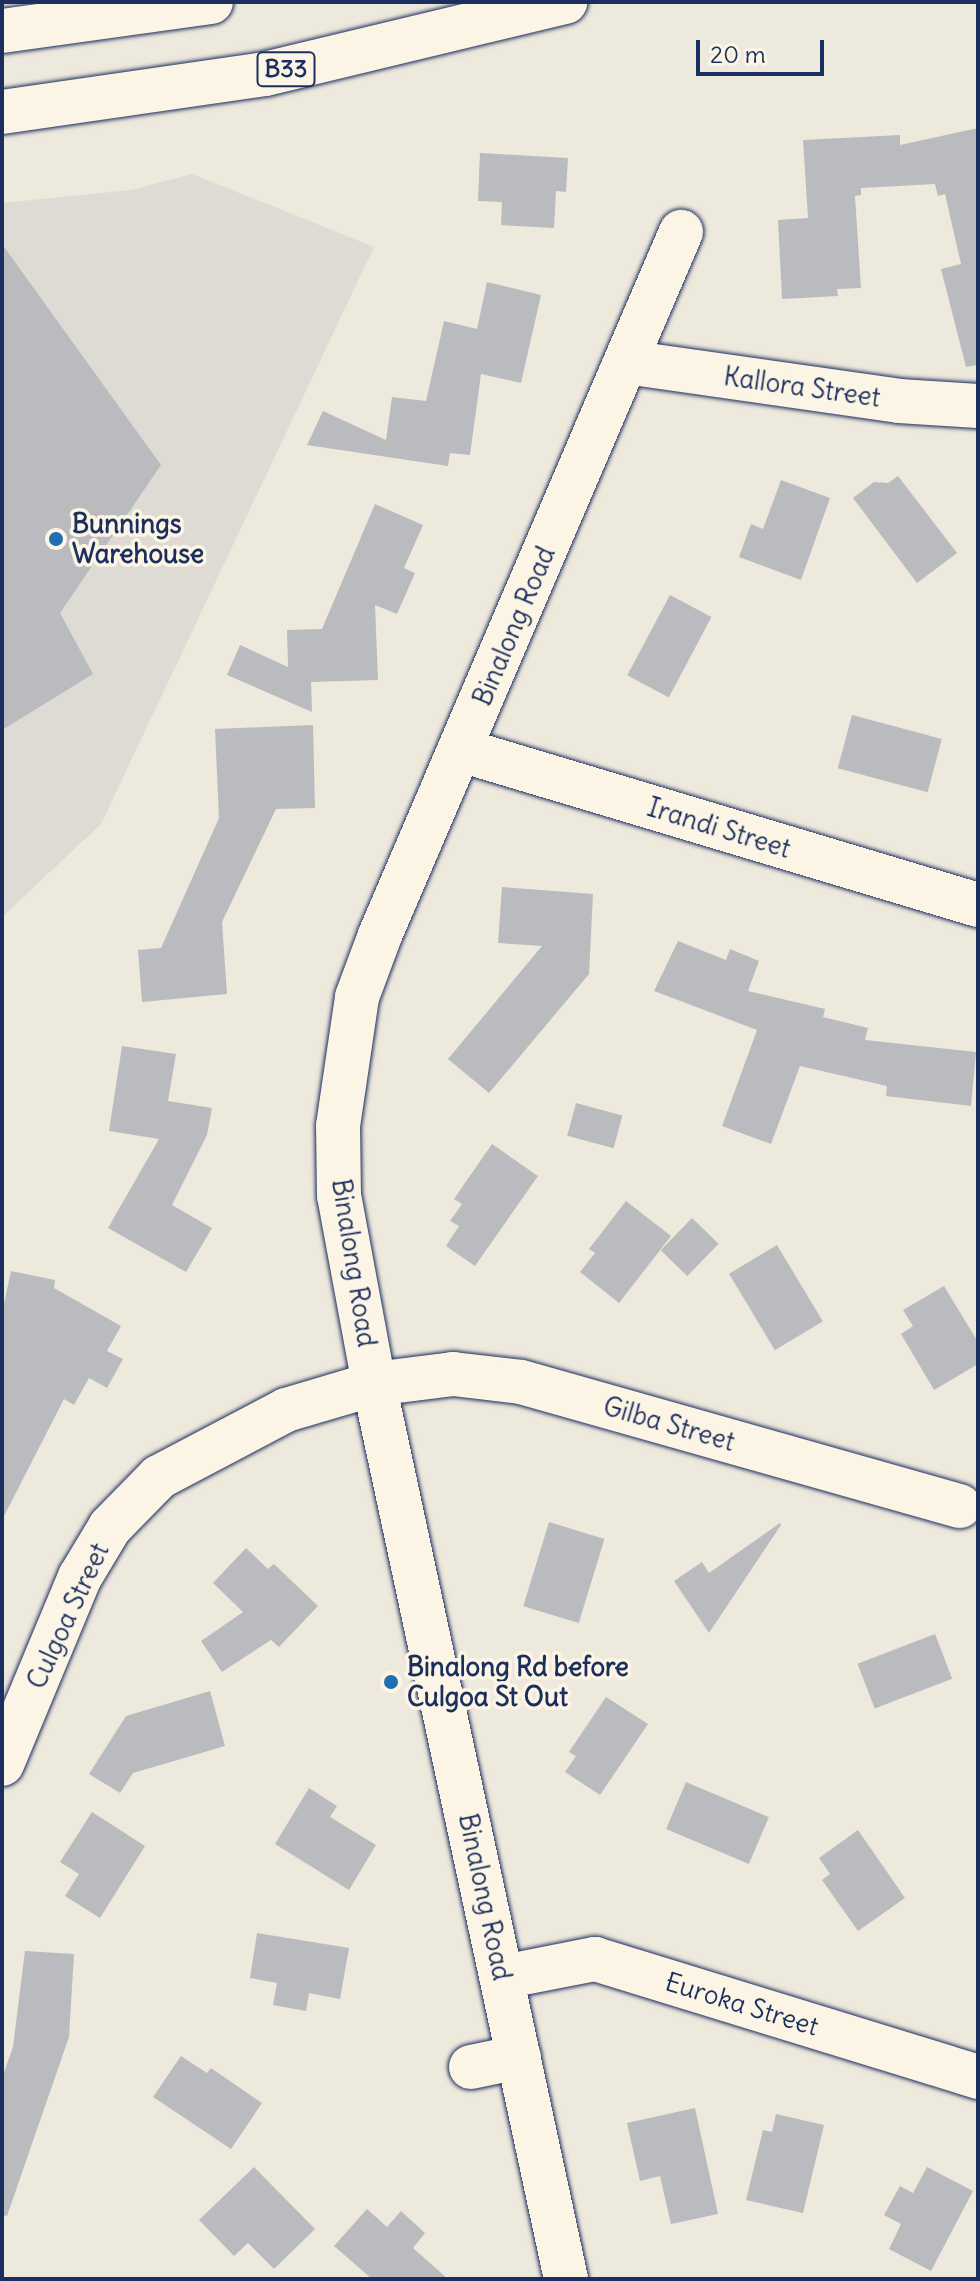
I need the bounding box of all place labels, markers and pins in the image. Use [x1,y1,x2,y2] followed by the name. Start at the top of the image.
[72,508,204,570] place label: Bunnings Warehouse
[47,530,65,548] marker: Bunnings Warehouse
[407,1651,629,1712] place label: Binalong Rd before Culgoa St Out
[382,1673,400,1691] marker: Binalong Rd before Culgoa St Out

